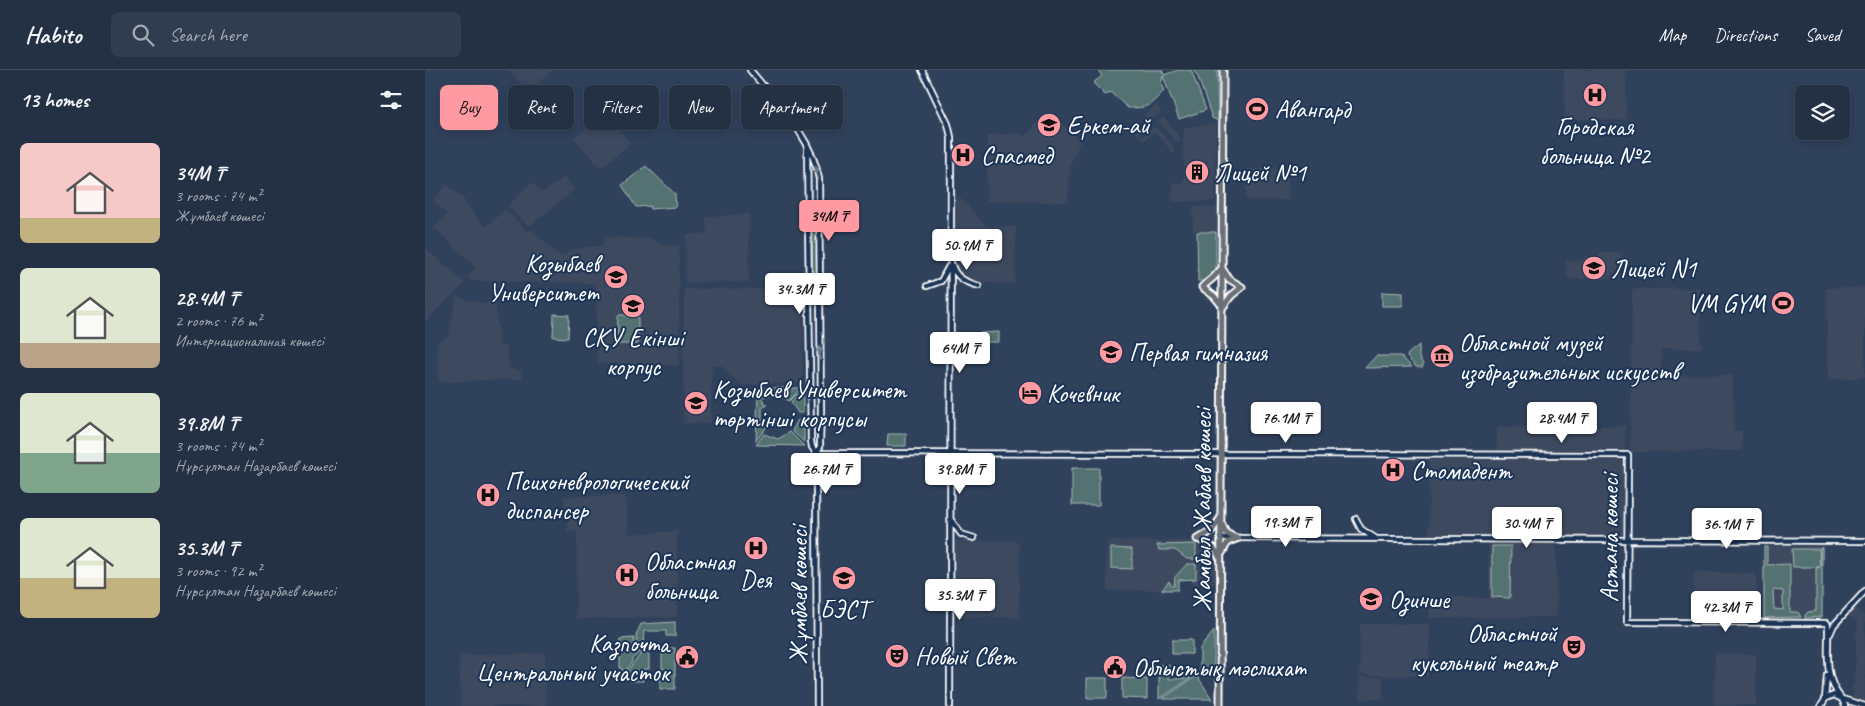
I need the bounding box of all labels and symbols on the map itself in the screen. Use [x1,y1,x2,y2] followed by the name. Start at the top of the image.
[1582,82,1608,108] hospital icon: Городская больница №2
[1275,94,1352,126] place label: Авангард
[1244,96,1270,122] sports icon: Авангард
[1067,110,1152,142] place label: Еркем-ай
[1540,111,1652,172] place label: Городская больница №2
[1036,112,1062,138] school or university icon: Еркем-ай
[981,140,1055,172] place label: Спасмед
[950,142,976,168] hospital icon: Спасмед
[1215,157,1308,189] place label: Лицей №1
[1184,159,1210,185] building icon: Лицей №1
[813,166,821,181] one-way arrow
[794,200,864,242] pin: 34M ₸
[921,228,1013,271] pin: 50.9M ₸
[488,248,604,309] place label: Козыбаев Университет
[1611,253,1698,285] place label: Лицей N1
[1581,255,1607,281] school or university icon: Лицей N1
[603,264,629,290] school or university icon: Козыбаев Университет
[754,272,846,315] pin: 34.3M ₸
[1687,288,1767,320] place label: VM GYM
[1770,290,1796,316] sports icon: VM GYM
[620,293,646,319] school or university icon: СҚУ Екінші корпус
[583,322,687,383] place label: СҚУ Екінші корпус
[1459,327,1685,389] place label: Областной музей изобразительных искусств
[925,332,995,374] pin: 64M ₸
[1129,337,1268,369] place label: Первая гимназия
[1098,339,1124,365] school or university icon: Первая гимназия
[1429,343,1455,369] museum icon: Областной музей изобразительных искусств
[816,345,824,361] one-way arrow
[713,374,908,435] place label: Қозыбаев Университет төртінші корпусы
[1047,378,1122,410] place label: Кочевник
[1017,380,1043,406] hotel icon: Кочевник
[683,390,709,416] school or university icon: Қозыбаев Университет төртінші корпусы
[1240,402,1332,444] pin: 76.1M ₸
[1516,402,1608,444] pin: 28.4M ₸
[1187,405,1219,612] street label: Жамбыл Жабаев көшесі
[780,452,872,495] pin: 26.7M ₸
[914,452,1006,495] pin: 39.8M ₸
[1411,455,1513,487] place label: Стомадент
[1380,457,1406,483] hospital icon: Стомадент
[505,466,691,527] place label: Психоневрологический диспансер
[1594,470,1626,602] street label: Астана көшесі
[475,482,501,508] hospital icon: Психоневрологический диспансер
[1240,506,1332,548] pin: 19.3M ₸
[1481,506,1573,549] pin: 30.4M ₸
[1681,508,1773,550] pin: 36.1M ₸
[783,522,815,664] street label: Жұмбаев көшесі
[743,535,769,561] hospital icon: Deя
[645,546,737,607] place label: Областная больница
[614,562,640,588] hospital icon: Областная больница
[740,564,773,596] place label: Deя
[831,565,857,591] school or university icon: БЭСТ
[914,578,1006,621] pin: 35.3M ₸
[1389,584,1451,617] place label: Озинше
[1358,586,1384,612] school or university icon: Озинше
[1680,590,1772,633] pin: 42.3M ₸
[820,594,875,626] place label: БЭСТ
[1410,618,1559,679] place label: Областной кукольный театр
[476,628,672,689] place label: Казпочта Центральный участок
[1561,634,1587,660] theatre icon: Областной кукольный театр
[915,641,1018,673] place label: Новый Свет
[884,643,910,669] theatre icon: Новый Свет
[674,644,700,670] public building icon: Казпочта Центральный участок
[1133,652,1307,684] place label: Облыстық мәслихат
[1102,654,1128,680] public building icon: Облыстық мәслихат

